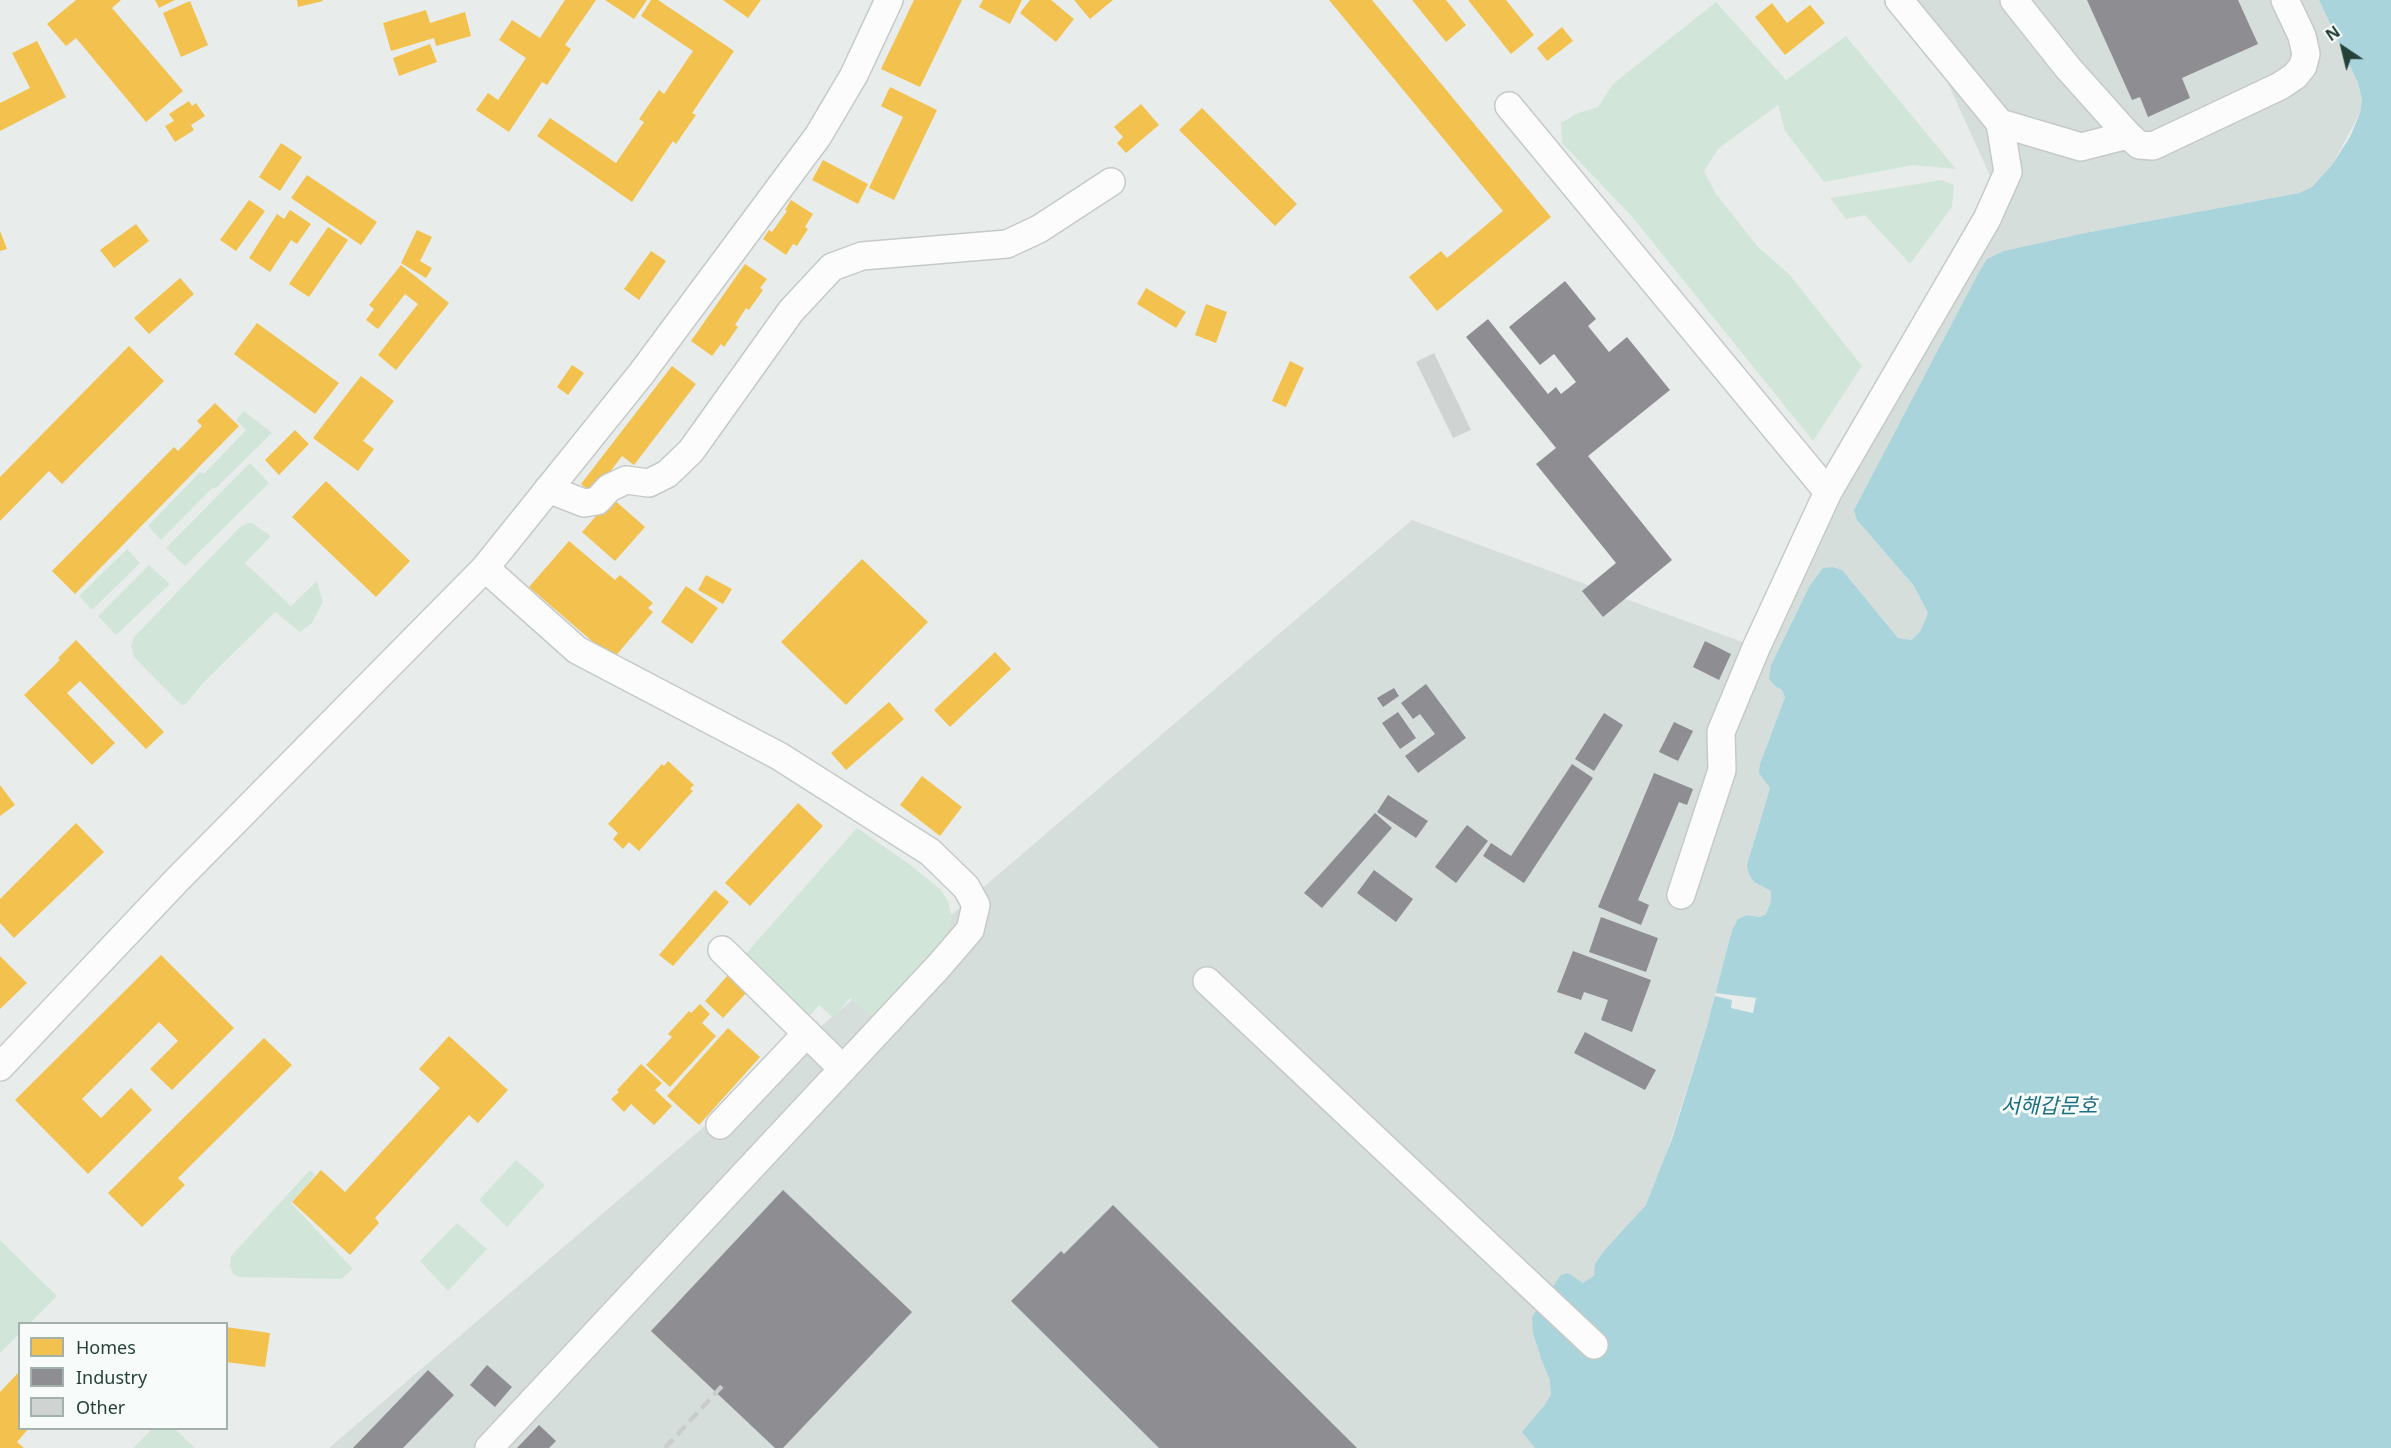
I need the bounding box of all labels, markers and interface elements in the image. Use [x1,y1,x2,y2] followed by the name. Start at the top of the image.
[2313,18,2373,78] north arrow
[2321,21,2344,46] text: N
[2001,1094,2097,1120] water label: 서해갑문호
[18,1322,228,1430] legend
[76,1335,136,1359] text: Homes
[76,1365,147,1389] text: Industry
[76,1395,125,1419] text: Other

